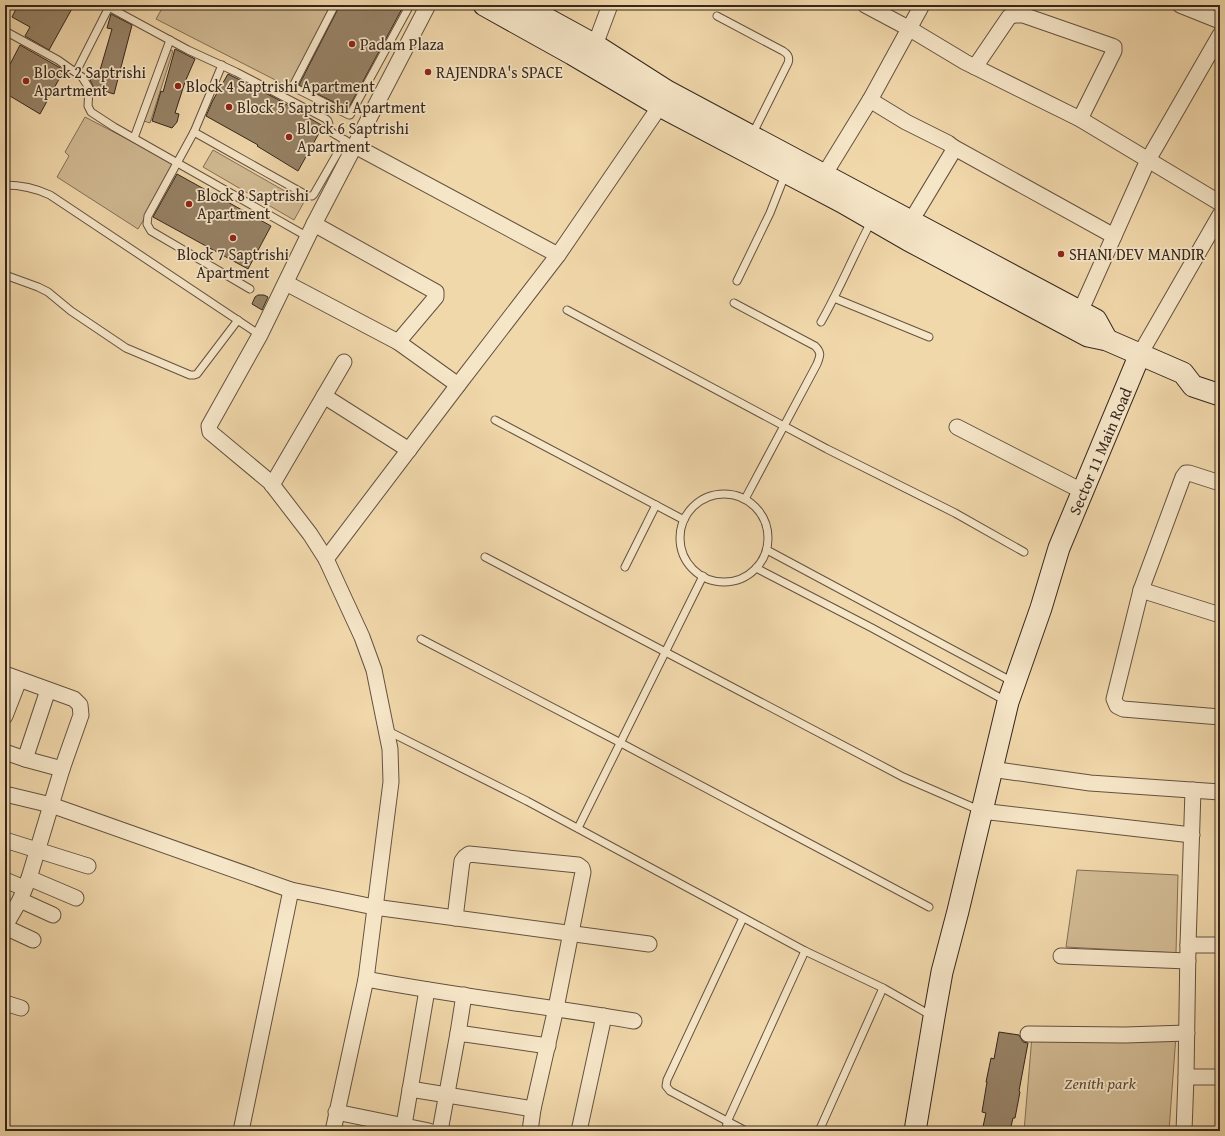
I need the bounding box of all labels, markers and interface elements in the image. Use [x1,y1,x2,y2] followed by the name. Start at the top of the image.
[360,32,445,56] place label: Padam Plaza
[347,39,357,49] marker: Padam Plaza
[34,60,147,102] place label: Block 2 Saptrishi Apartment
[436,60,563,84] place label: RAJENDRA's SPACE
[423,67,433,77] marker: RAJENDRA's SPACE
[186,74,375,98] place label: Block 4 Saptrishi Apartment
[21,76,31,86] marker: Block 2 Saptrishi Apartment
[173,81,183,91] marker: Block 4 Saptrishi Apartment
[237,95,426,119] place label: Block 5 Saptrishi Apartment
[224,102,234,112] marker: Block 5 Saptrishi Apartment
[297,116,410,158] place label: Block 6 Saptrishi Apartment
[284,132,294,142] marker: Block 6 Saptrishi Apartment
[197,183,310,225] place label: Block 8 Saptrishi Apartment
[184,199,194,209] marker: Block 8 Saptrishi Apartment
[228,233,238,243] marker: Block 7 Saptrishi Apartment
[177,242,290,284] place label: Block 7 Saptrishi Apartment
[1069,242,1206,266] place label: SHANI DEV MANDIR
[1056,249,1066,259] marker: SHANI DEV MANDIR
[1062,383,1138,518] street label: Sector 11 Main Road
[1064,1071,1136,1095] park label: Zenith park

